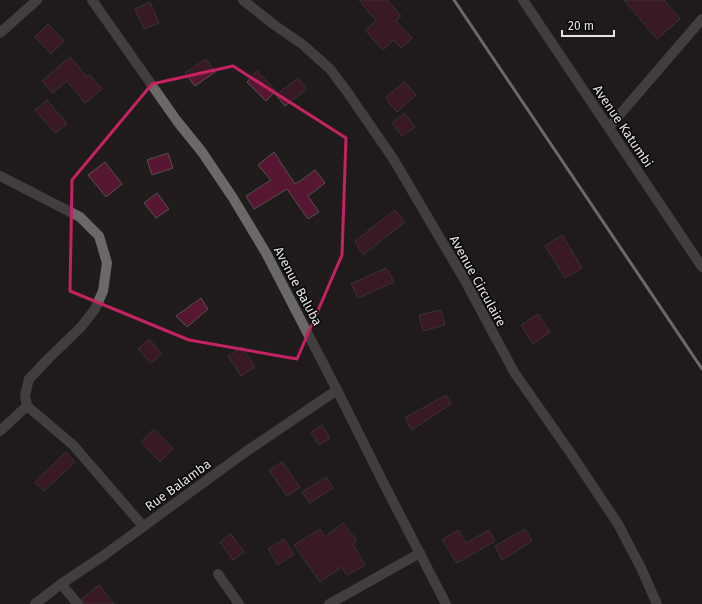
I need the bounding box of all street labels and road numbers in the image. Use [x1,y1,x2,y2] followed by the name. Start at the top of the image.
[590,82,656,170] street label: Avenue Katumbi
[447,233,509,329] street label: Avenue Circulaire
[271,244,325,328] street label: Avenue Baluba
[142,456,214,514] street label: Rue Balamba

